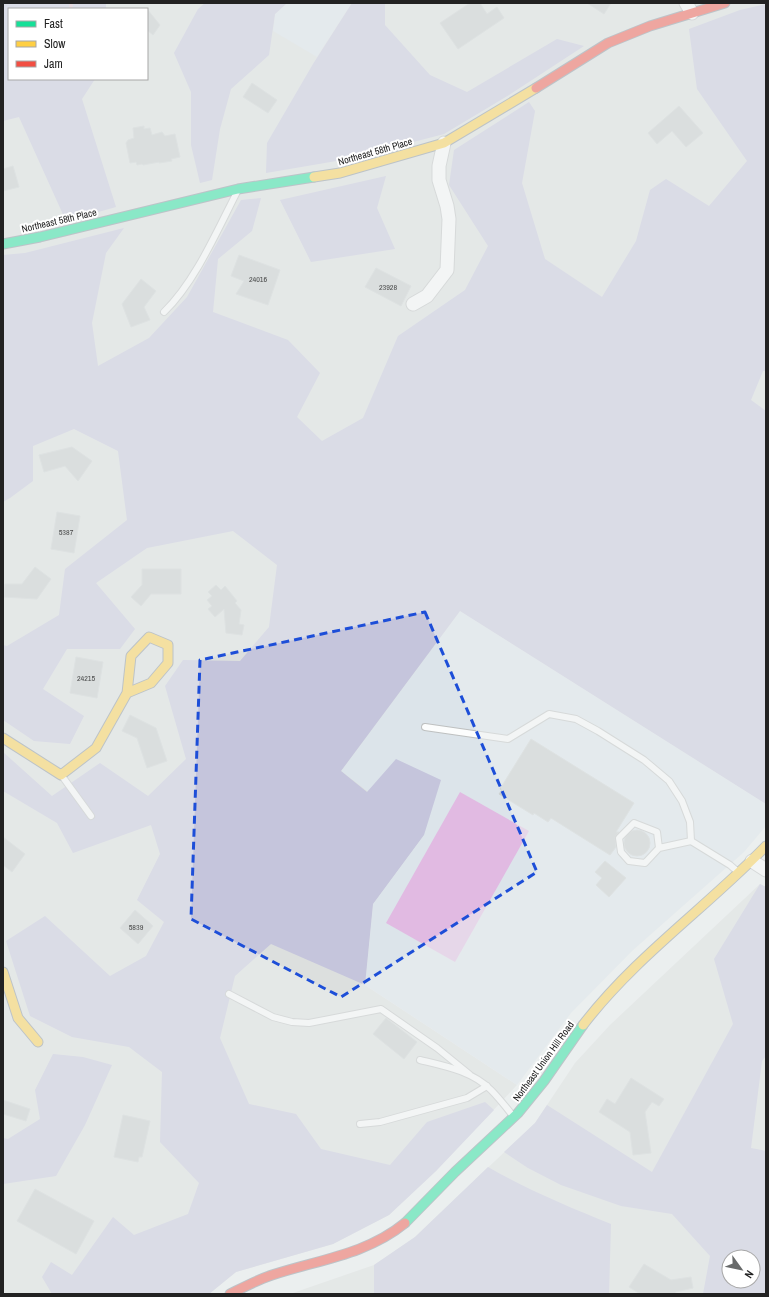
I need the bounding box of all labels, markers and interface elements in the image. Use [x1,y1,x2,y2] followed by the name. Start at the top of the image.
[8,8,148,80] legend
[44,16,63,32] text: Fast
[44,36,66,52] text: Slow
[44,56,63,72] text: Jam
[337,135,414,168] street label: Northeast 58th Place
[20,205,98,235] street label: Northeast 58th Place
[249,274,267,284] house number: 24016
[379,282,397,292] house number: 23928
[59,527,74,537] house number: 5387
[77,673,95,683] house number: 24215
[129,922,144,932] house number: 5839
[510,1019,577,1104] street label: Northeast Union Hill Road
[721,1249,761,1289] north arrow
[742,1268,757,1281] text: N

